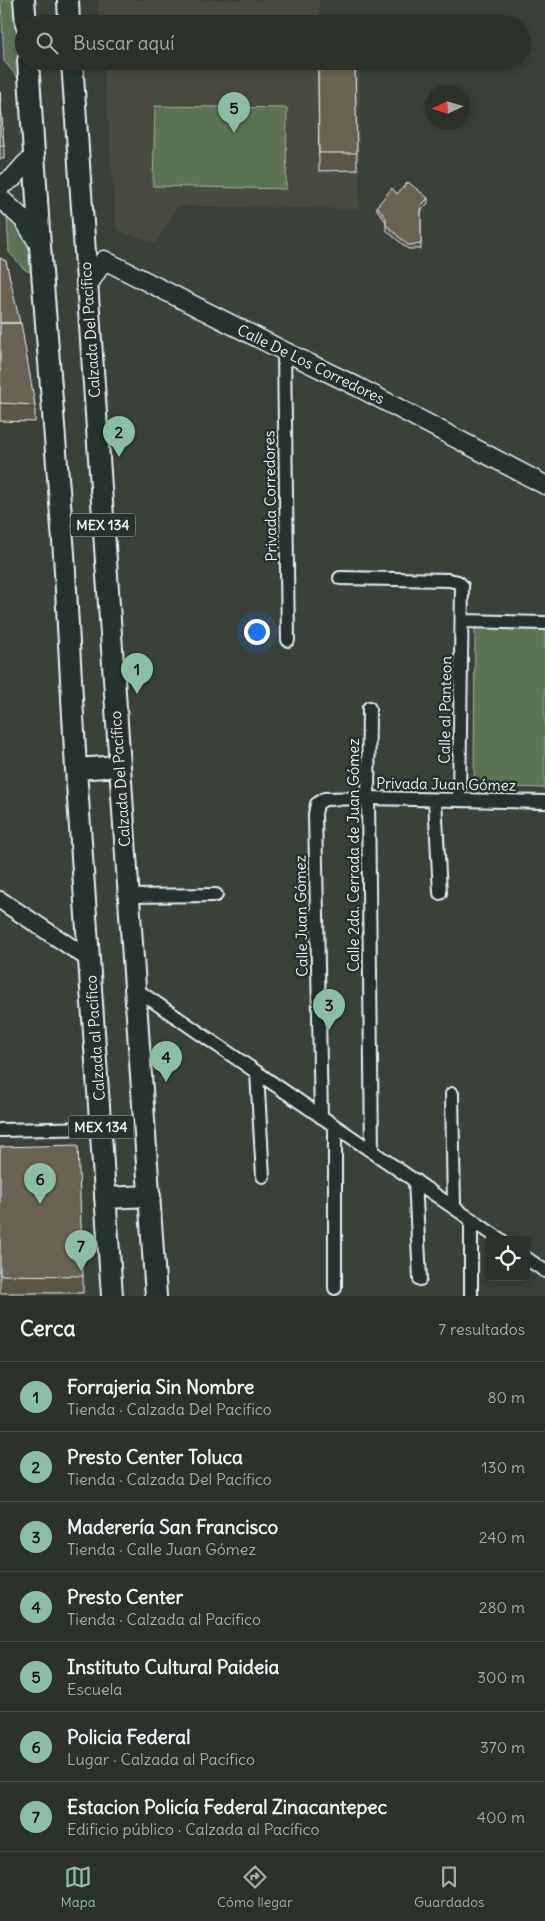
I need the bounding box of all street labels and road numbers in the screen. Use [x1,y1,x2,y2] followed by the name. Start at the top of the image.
[76,261,104,399] street label: Calzada Del Pacífico
[234,320,388,408] street label: Calle De Los Corredores
[259,430,281,562] street label: Privada Corredores
[70,514,136,536] road number: MEX 134
[435,656,455,764] street label: Calle al Panteon
[106,710,134,848] street label: Calzada Del Pacífico
[344,738,363,972] street label: Calle 2da. Cerrada de Juan Gómez
[376,773,516,795] street label: Privada Juan Gómez
[290,855,312,977] street label: Calle Juan Gómez
[81,974,109,1102] street label: Calzada al Pacífico
[68,1116,134,1138] road number: MEX 134

